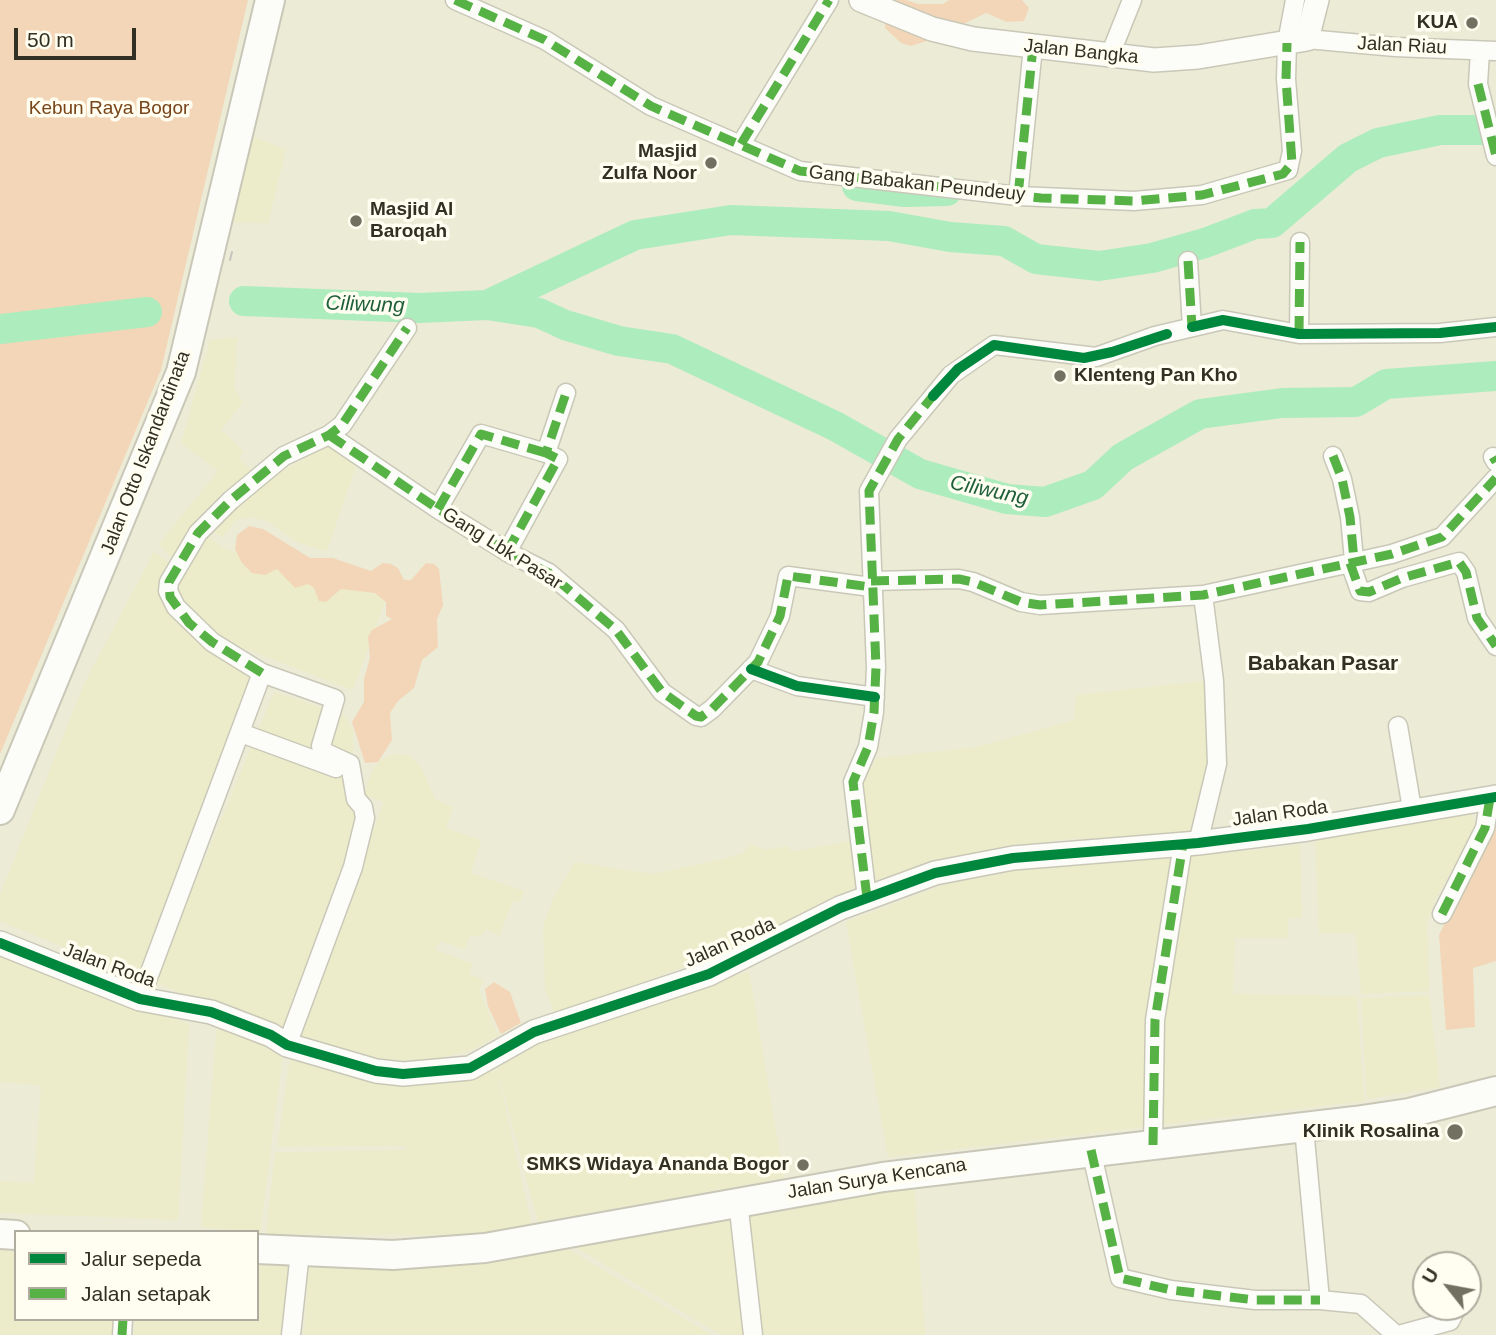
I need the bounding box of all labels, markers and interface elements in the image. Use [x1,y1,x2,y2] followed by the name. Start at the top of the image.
[1417,12,1458,34] place label: KUA
[18,14,140,58] scale bar
[1464,15,1480,31] marker: KUA
[27,28,74,51] text: 50 m
[1357,32,1447,60] street label: Jalan Riau
[1023,35,1139,69] street label: Jalan Bangka
[29,98,189,120] park label: Kebun Raya Bogor
[602,141,697,185] place label: Masjid Zulfa Noor
[703,155,719,171] marker: Masjid Zulfa Noor
[808,161,1026,207] street label: Gang Babakan Peundeuy
[370,199,453,243] place label: Masjid Al Baroqah
[348,213,364,229] marker: Masjid Al Baroqah
[325,291,405,319] water label: Ciliwung
[97,348,195,558] street label: Jalan Otto Iskandardinata
[1074,365,1238,387] place label: Klenteng Pan Kho
[1052,368,1068,384] marker: Klenteng Pan Kho
[948,470,1030,512] water label: Ciliwung
[438,503,566,595] street label: Gang Lbk Pasar
[1248,651,1398,677] district label: Babakan Pasar
[1231,796,1329,832] street label: Jalan Roda
[681,913,779,973] street label: Jalan Roda
[60,939,158,993] street label: Jalan Roda
[1303,1121,1439,1143] place label: Klinik Rosalina
[1445,1122,1465,1142] marker: Klinik Rosalina
[526,1154,789,1176] place label: SMKS Widaya Ananda Bogor
[786,1154,968,1204] street label: Jalan Surya Kencana
[795,1157,811,1173] marker: SMKS Widaya Ananda Bogor
[14,1230,259,1321] legend
[81,1247,201,1270] text: Jalur sepeda
[1412,1251,1482,1321] north arrow
[1418,1265,1443,1287] text: U
[81,1282,211,1305] text: Jalan setapak

